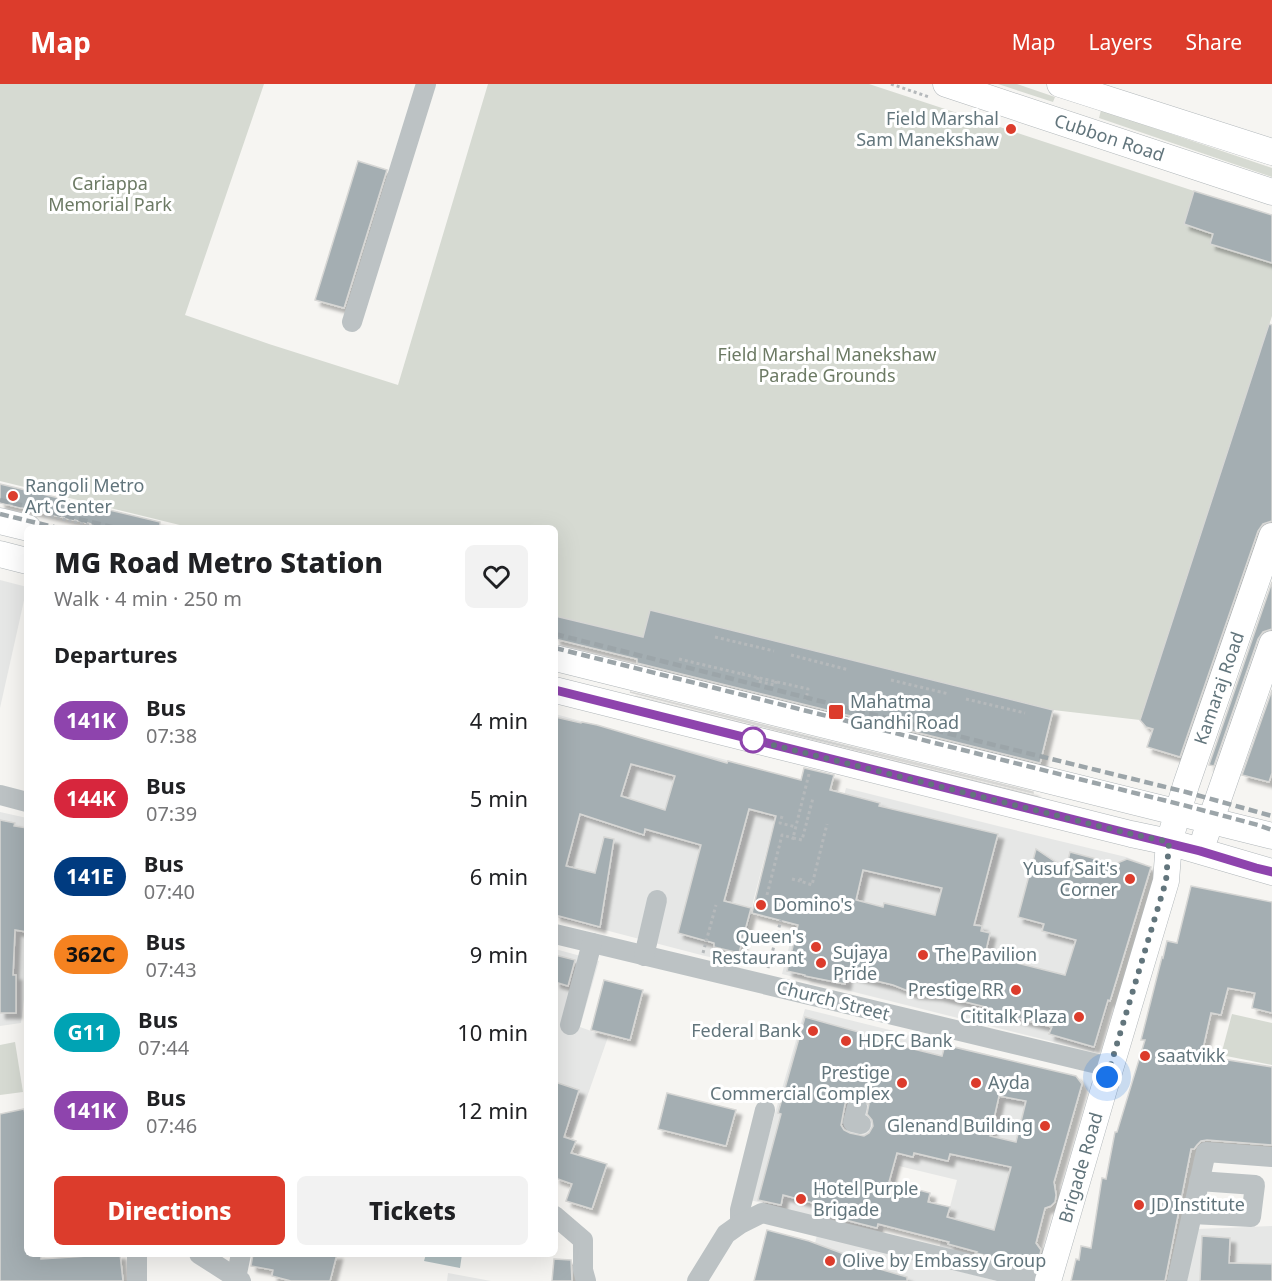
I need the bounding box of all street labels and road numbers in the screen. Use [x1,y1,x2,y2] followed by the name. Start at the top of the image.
[1051,108,1168,167] street label: Cubbon Road
[1188,628,1249,748] street label: Kamaraj Road
[774,974,893,1026] street label: Church Street
[1053,1109,1108,1226] street label: Brigade Road

